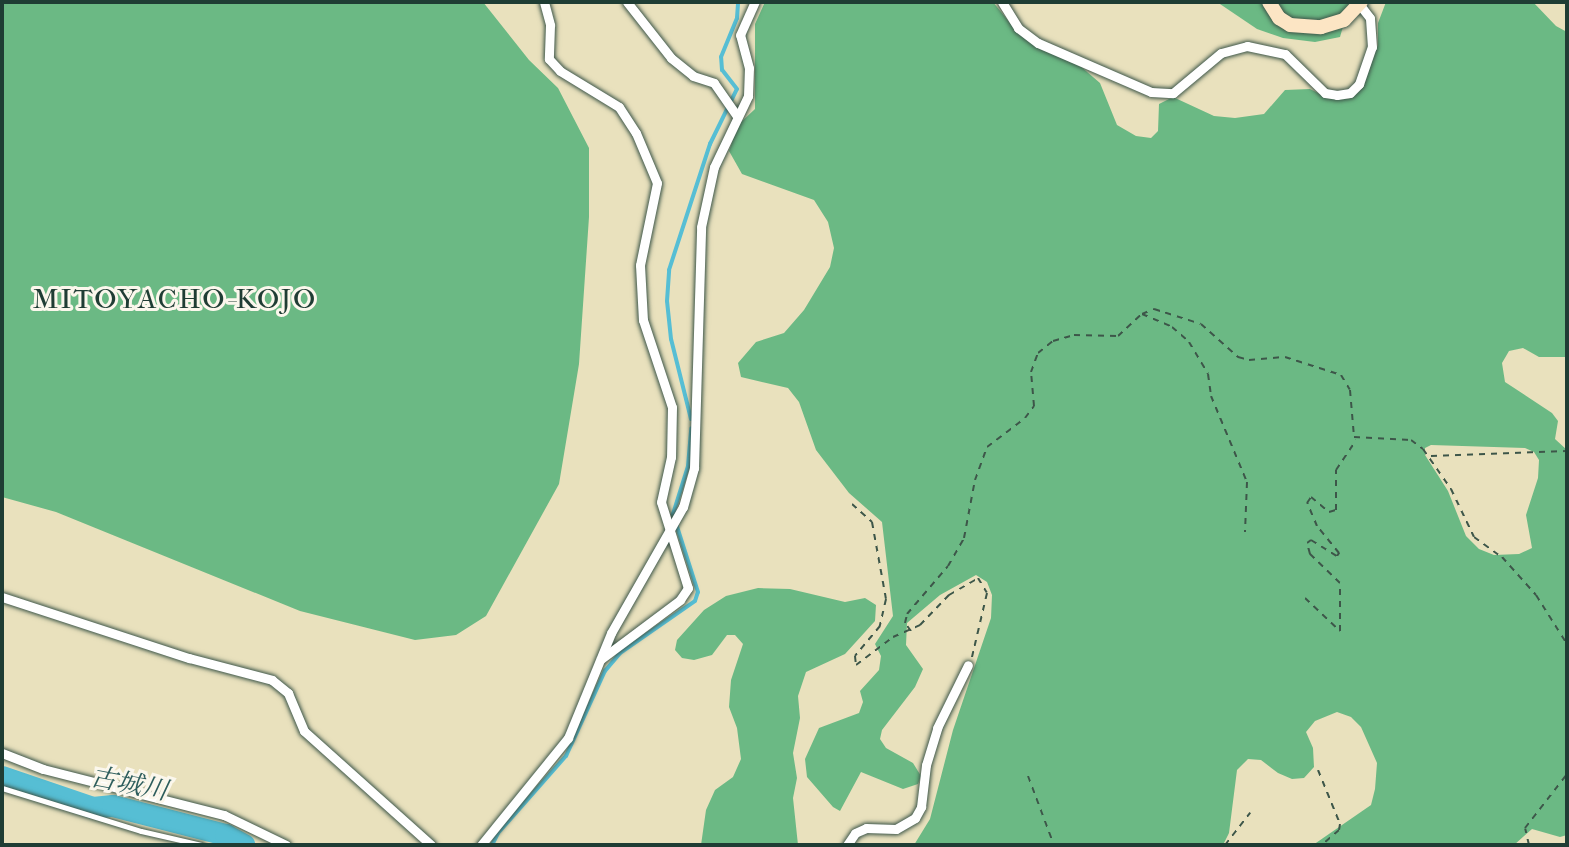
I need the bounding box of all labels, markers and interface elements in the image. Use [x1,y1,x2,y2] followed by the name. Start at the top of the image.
[33,282,317,316] district label: MITOYACHO-KOJO
[88,761,170,807] water label: 古城川

